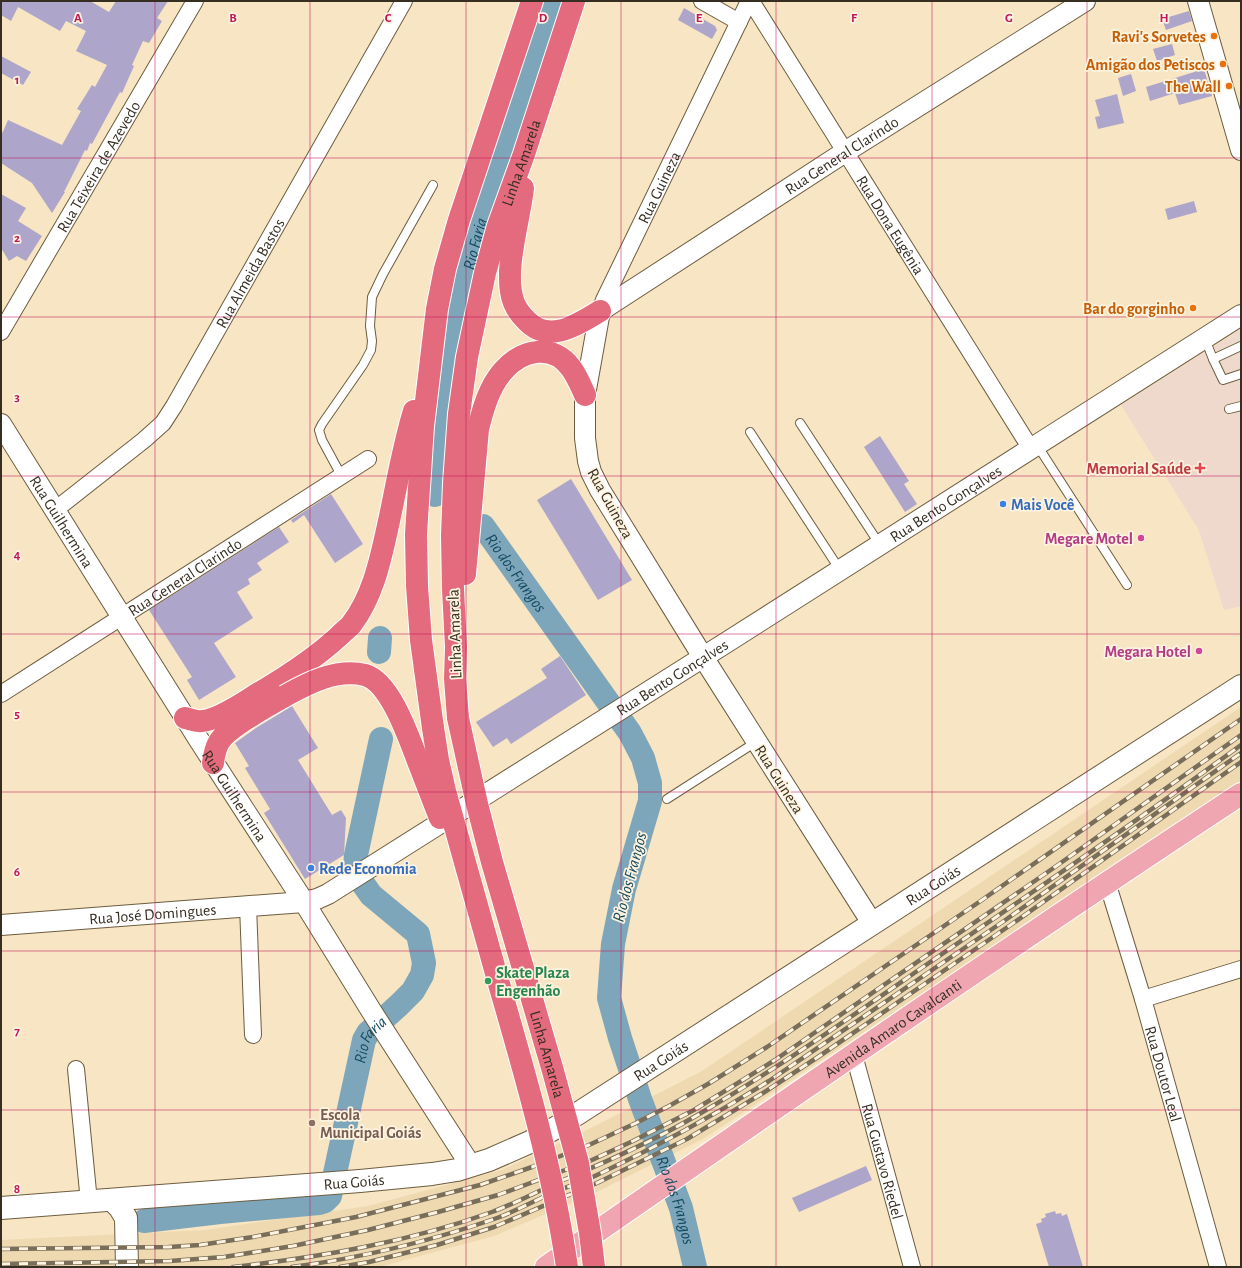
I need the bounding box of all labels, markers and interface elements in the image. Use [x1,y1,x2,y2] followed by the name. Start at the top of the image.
[74,12,82,25] text: A
[229,12,237,25] text: B
[385,12,392,25] text: C
[539,12,548,25] text: D
[696,12,703,25] text: E
[851,12,858,25] text: F
[1005,12,1013,25] text: G
[1159,12,1169,25] text: H
[1112,29,1206,45] place label: Ravi's Sorvetes
[1209,31,1219,41] marker: Ravi's Sorvetes
[1086,57,1215,73] place label: Amigão dos Petiscos
[1218,59,1228,69] marker: Amigão dos Petiscos
[15,74,19,87] text: 1
[1165,79,1221,95] place label: The Wall
[1224,81,1234,91] marker: The Wall
[54,98,144,235] street label: Rua Teixeira de Azevedo
[782,113,902,198] street label: Rua General Clarindo
[499,118,544,208] street label: Linha Amarela
[635,149,684,226] street label: Rua Guineza
[853,173,927,278] street label: Rua Dona Eugênia
[213,216,288,331] street label: Rua Almeida Bastos
[460,216,490,271] water label: Rio Faria
[14,232,20,245] text: 2
[1083,301,1185,317] place label: Bar do gorginho
[1188,303,1198,313] marker: Bar do gorginho
[14,391,20,404] text: 3
[1086,461,1191,477] place label: Memorial Saúde
[1194,462,1206,474] marker: Memorial Saúde
[887,463,1005,545] street label: Rua Bento Gonçalves
[584,466,636,541] street label: Rua Guineza
[26,473,96,571] street label: Rua Guilhermina
[1011,497,1075,513] place label: Mais Você
[998,499,1008,509] marker: Mais Você
[482,530,550,616] water label: Rio dos Frangos
[1045,531,1133,547] place label: Megare Motel
[1136,533,1146,543] marker: Megare Motel
[126,535,245,619] street label: Rua General Clarindo
[14,549,21,562] text: 4
[445,589,465,679] street label: Linha Amarela
[614,637,731,719] street label: Rua Bento Gonçalves
[1104,644,1191,660] place label: Megara Hotel
[1194,646,1204,656] marker: Megara Hotel
[14,708,20,721] text: 5
[752,742,807,817] street label: Rua Guineza
[199,747,269,845] street label: Rua Guilhermina
[609,830,650,924] water label: Rio dos Frangos
[319,861,417,877] place label: Rede Economia
[903,862,963,909] street label: Rua Goiás
[306,863,316,873] marker: Rede Economia
[14,866,20,879] text: 6
[88,902,217,927] street label: Rua José Domingues
[496,965,570,999] place label: Skate Plaza Engenhão
[483,976,493,986] marker: Skate Plaza Engenhão
[822,977,965,1081] street label: Avenida Amaro Cavalcanti
[527,1009,567,1100] street label: Linha Amarela
[351,1013,390,1065] water label: Rio Faria
[1142,1024,1184,1124] street label: Rua Doutor Leal
[14,1025,20,1038] text: 7
[631,1038,691,1084] street label: Rua Goiás
[859,1102,906,1221] street label: Rua Gustavo Riedel
[320,1107,422,1141] place label: Escola Municipal Goiás
[307,1118,317,1128] marker: Escola Municipal Goiás
[653,1154,697,1247] water label: Rio dos Frangos
[323,1172,385,1193] street label: Rua Goiás
[14,1183,20,1196] text: 8

